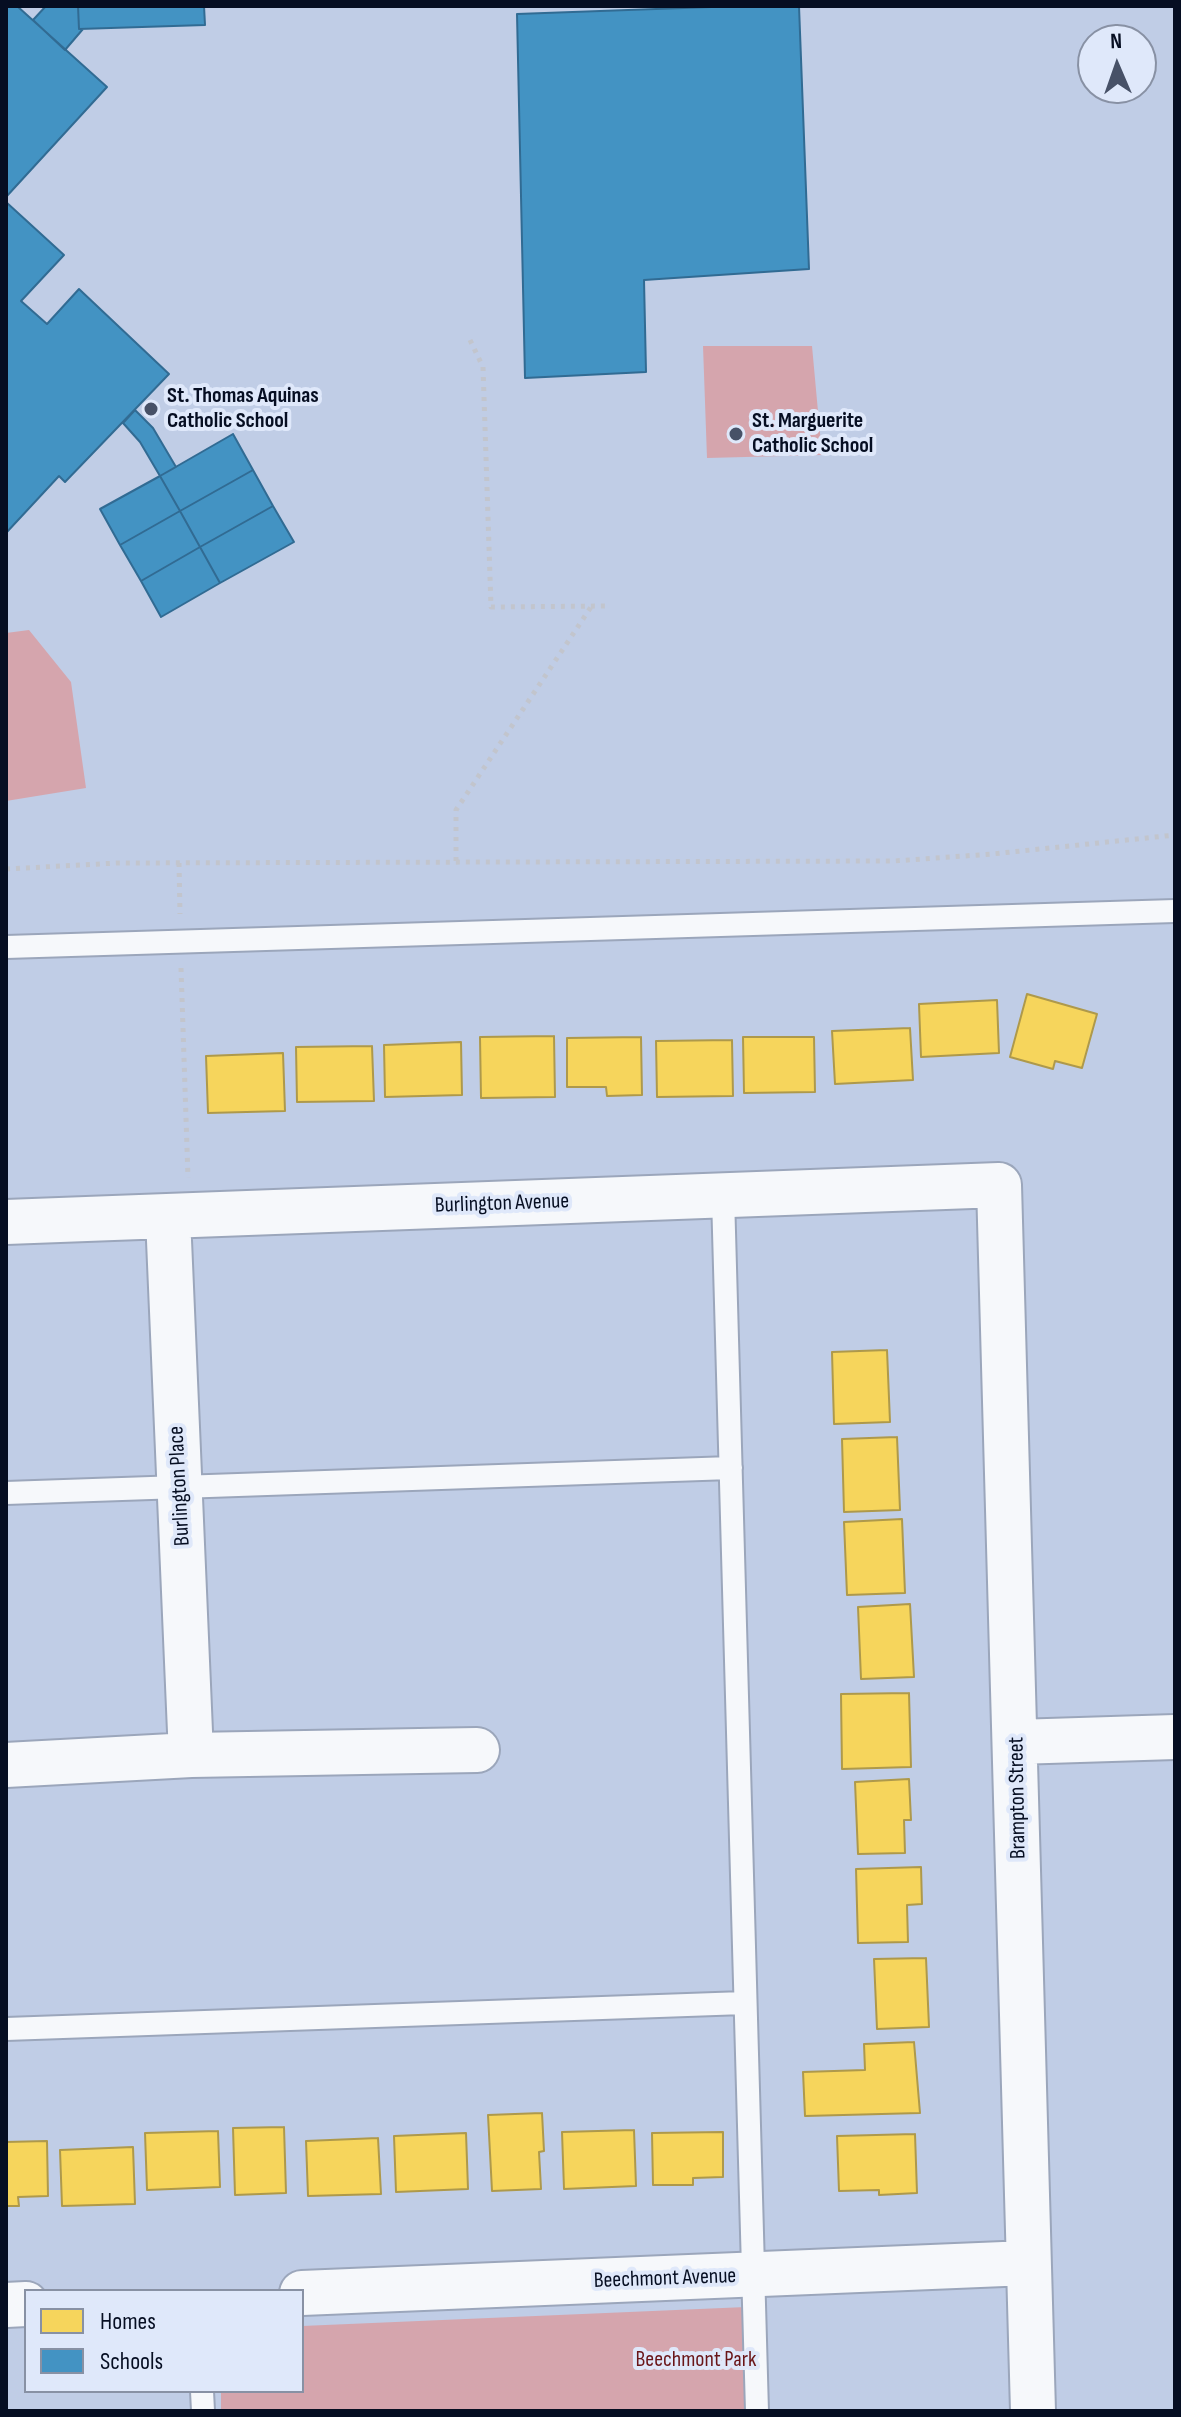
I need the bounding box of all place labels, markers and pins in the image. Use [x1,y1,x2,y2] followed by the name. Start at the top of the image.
[167,383,319,434] place label: St. Thomas Aquinas Catholic School
[142,400,160,418] marker: St. Thomas Aquinas Catholic School
[752,408,873,460] place label: St. Marguerite Catholic School
[727,425,745,443] marker: St. Marguerite Catholic School

